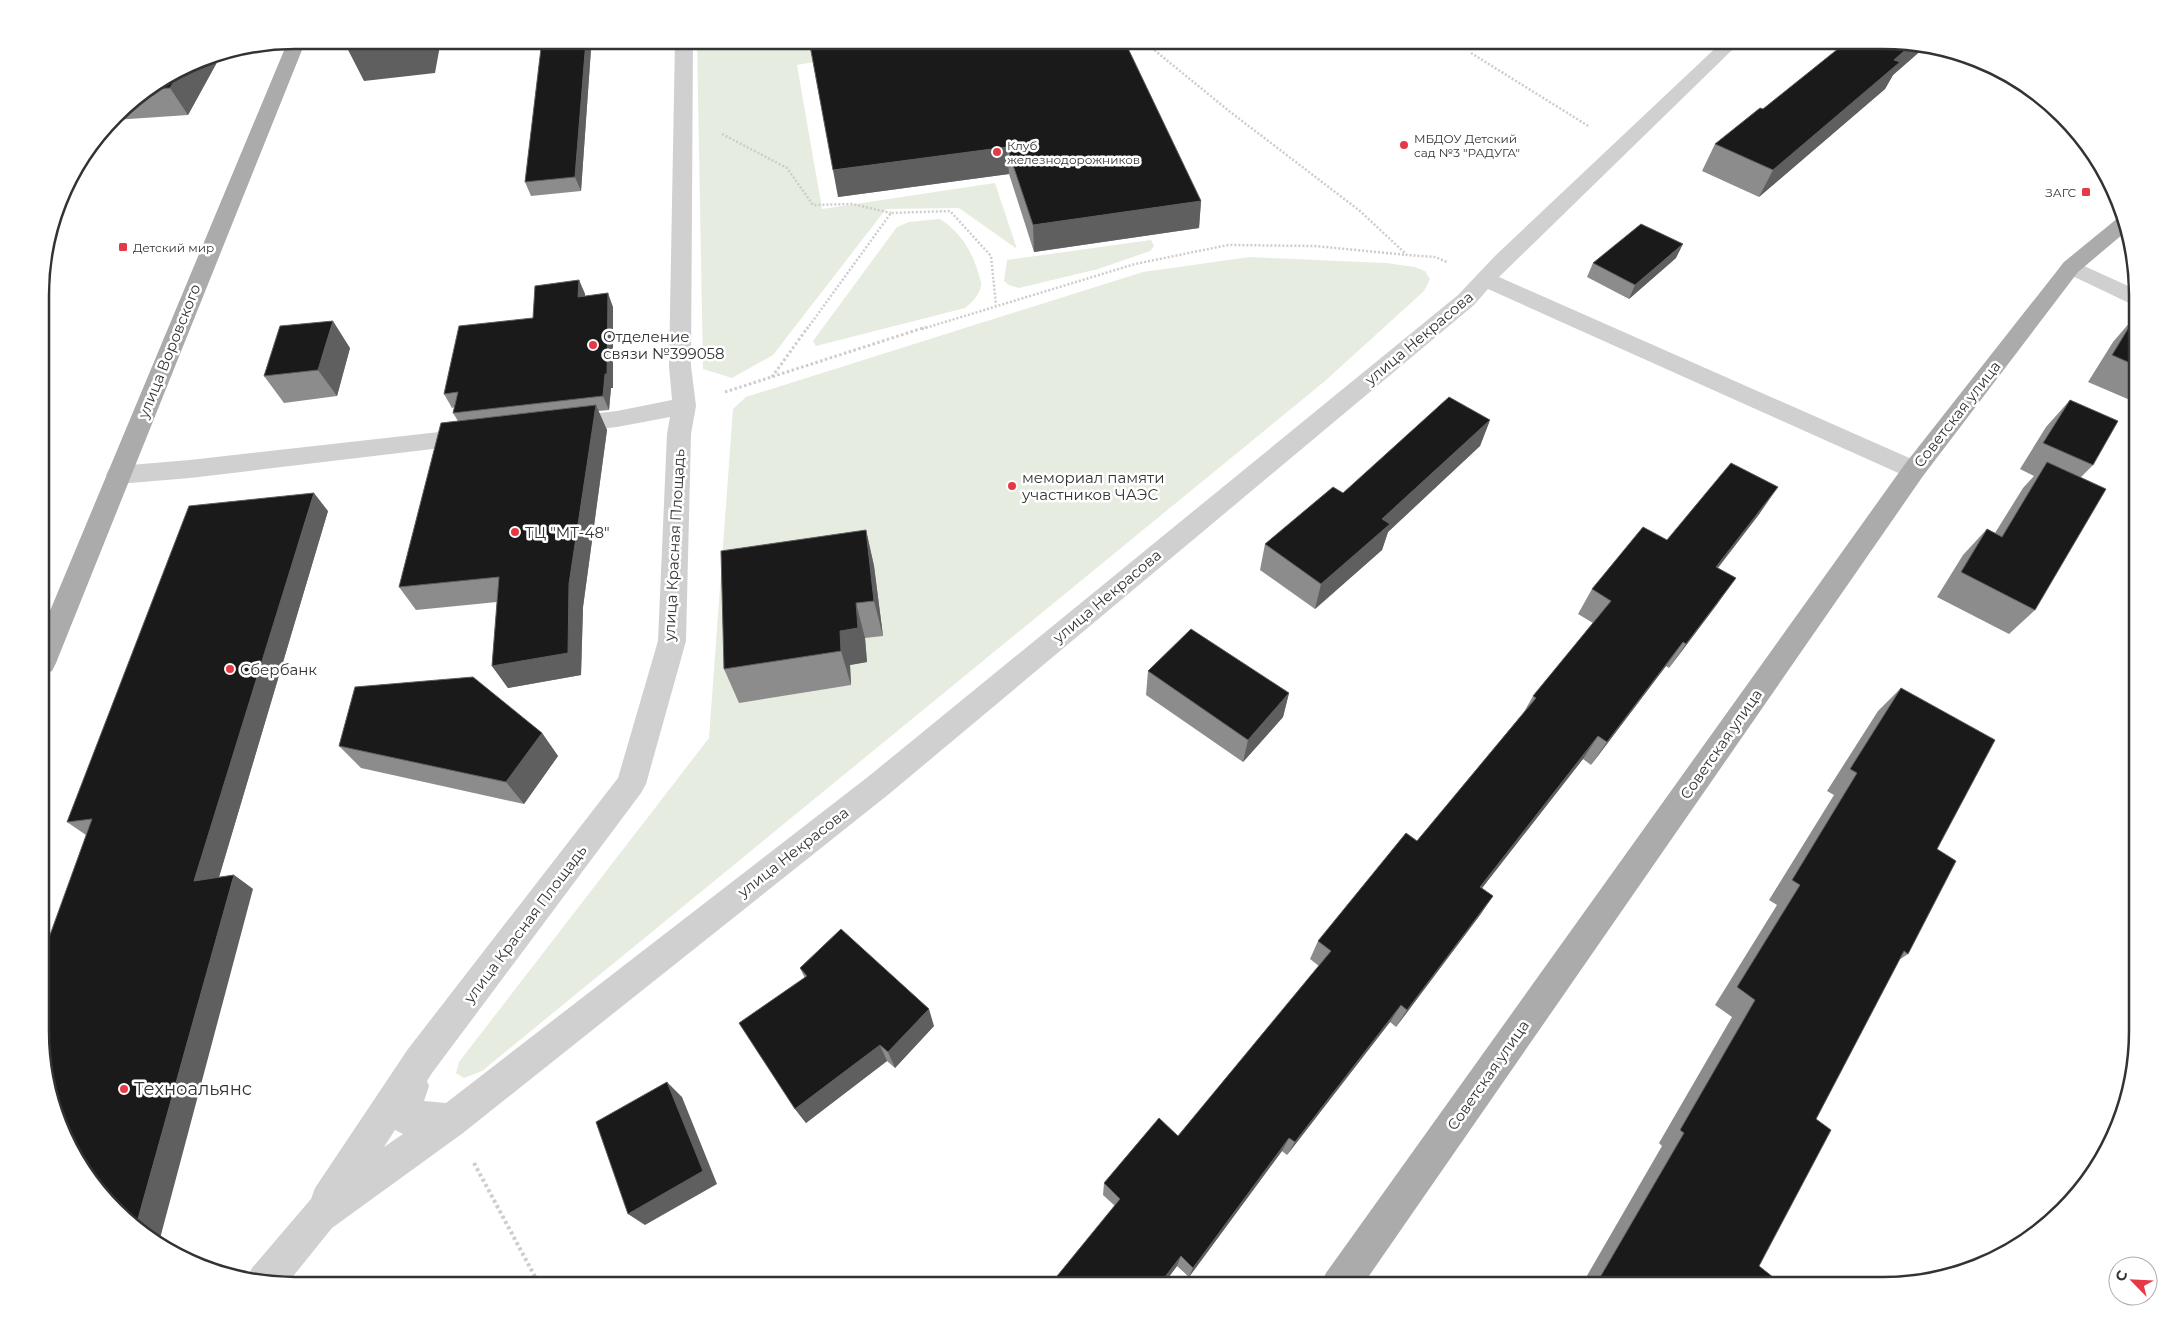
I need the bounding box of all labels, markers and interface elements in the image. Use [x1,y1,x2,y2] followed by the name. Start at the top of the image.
[1414,131,1520,160] place label: МБДОУ Детский сад №3 "РАДУГА"
[1007,138,1140,167] place label: Клуб железнодорожников
[1398,139,1410,151] marker: МБДОУ Детский сад №3 "РАДУГА"
[991,146,1003,158] marker: Клуб железнодорожников
[2045,185,2076,200] place label: ЗАГС
[2080,186,2092,198] marker: ЗАГС
[133,240,214,255] place label: Детский мир
[117,241,129,253] marker: Детский мир
[133,281,205,422] street label: улица Воровского
[1360,287,1477,390] street label: улица Некрасова
[603,327,725,363] place label: Отделение связи №399058
[587,339,599,351] marker: Отделение связи №399058
[1909,357,2005,471] street label: Советская улица
[659,448,689,643] street label: улица Красная Площадь
[1021,468,1165,504] place label: мемориал памяти участников ЧАЭС
[1006,480,1018,492] marker: мемориал памяти участников ЧАЭС
[525,523,610,542] place label: ТЦ "МТ-48"
[509,526,521,538] marker: ТЦ "МТ-48"
[1048,545,1165,648] street label: улица Некрасова
[240,660,317,679] place label: Сбербанк
[224,663,236,675] marker: Сбербанк
[1676,685,1766,803] street label: Советская улица
[733,803,852,902] street label: улица Некрасова
[459,841,591,1007] street label: улица Красная Площадь
[1443,1016,1533,1134] street label: Советская улица
[134,1078,252,1100] place label: Техноальянс
[118,1083,130,1095] marker: Техноальянс
[2108,1256,2158,1306] north arrow
[2111,1267,2131,1284] text: С

